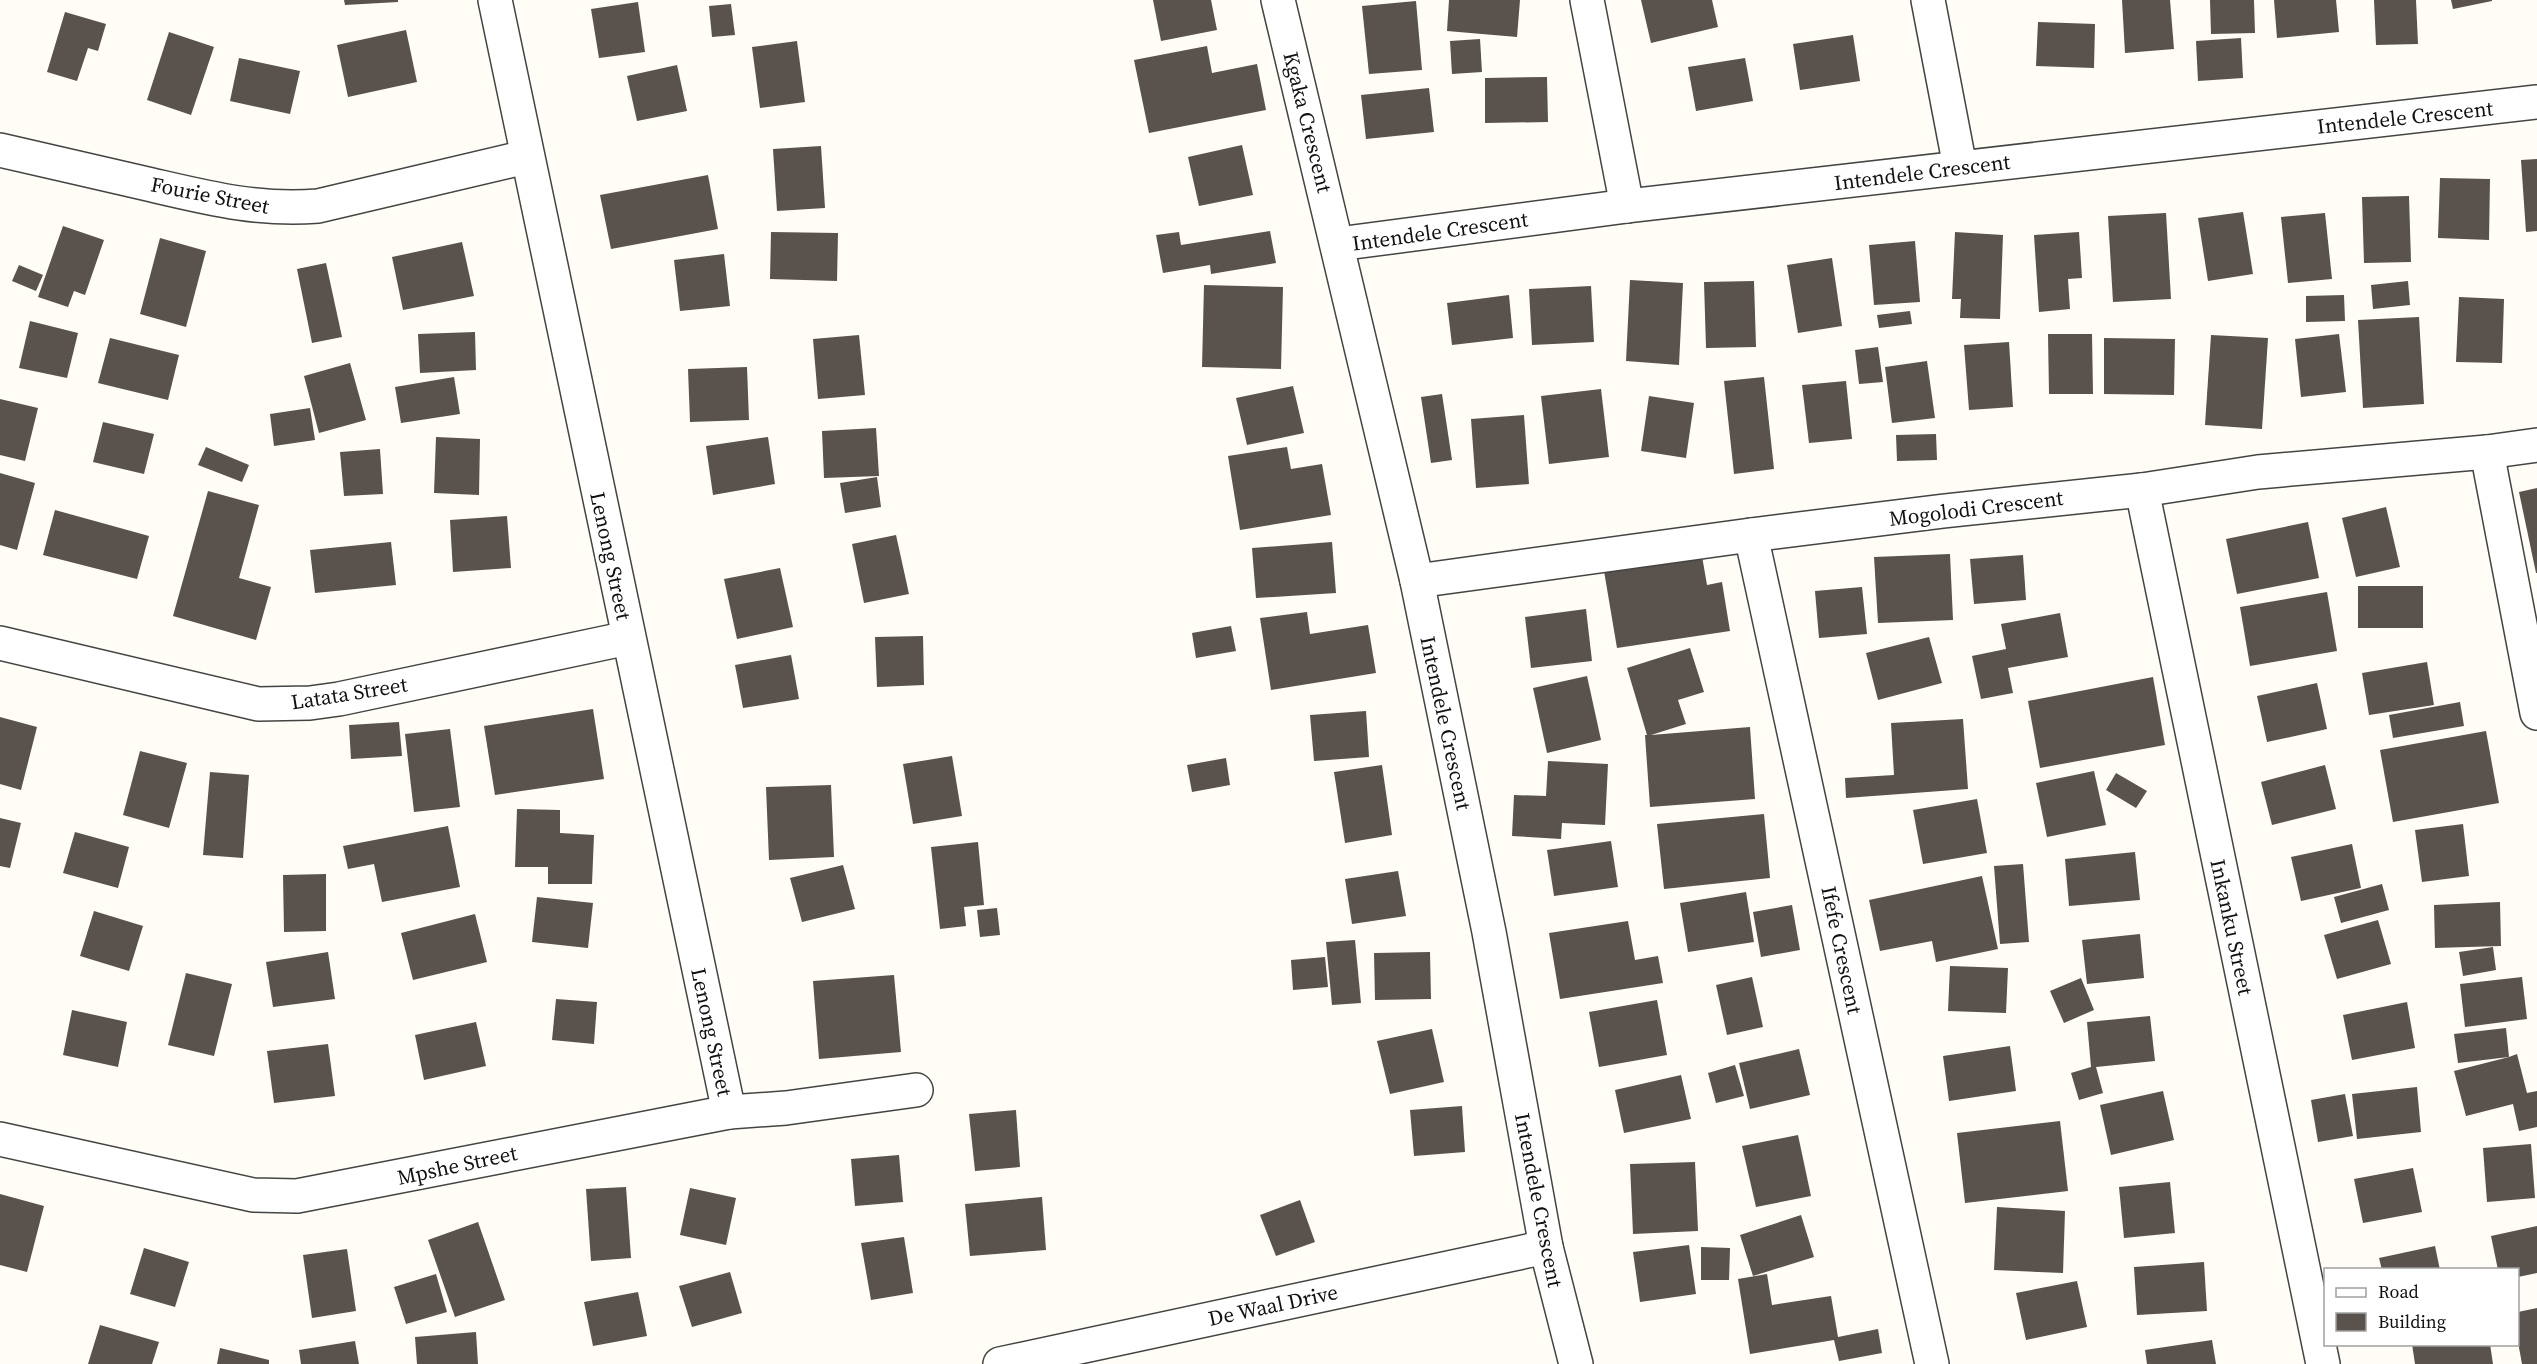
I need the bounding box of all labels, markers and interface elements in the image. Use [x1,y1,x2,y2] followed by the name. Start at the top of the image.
[1276,49,1340,196] street label: Kgaka Crescent
[2315,93,2495,141] street label: Intendele Crescent
[1832,147,2012,197] street label: Intendele Crescent
[148,169,272,221] street label: Fourie Street
[1350,204,1530,258] street label: Intendele Crescent
[1887,483,2065,533] street label: Mogolodi Crescent
[583,489,639,623] street label: Lenong Street
[1413,633,1479,813] street label: Intendele Crescent
[289,669,409,717] street label: Latata Street
[2203,856,2261,998] street label: Inkanku Street
[1814,883,1870,1017] street label: Ifefe Crescent
[684,965,740,1099] street label: Lenong Street
[1508,1110,1570,1290] street label: Intendele Crescent
[394,1138,520,1192] street label: Mpshe Street
[2324,1268,2519,1346] legend
[1206,1277,1340,1333] street label: De Waal Drive
[2378,1279,2419,1304] text: Road
[2378,1309,2446,1334] text: Building

